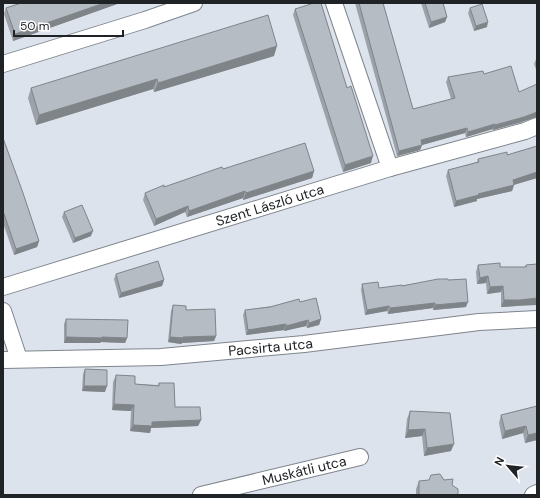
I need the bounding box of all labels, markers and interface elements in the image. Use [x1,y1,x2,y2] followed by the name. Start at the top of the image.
[14,12,123,38] scale bar
[20,18,49,34] text: 50 m
[213,180,326,230] street label: Szent László utca
[227,334,314,360] street label: Pacsirta utca
[488,446,528,486] north arrow
[260,452,348,489] street label: Muskátli utca
[491,454,507,468] text: N

